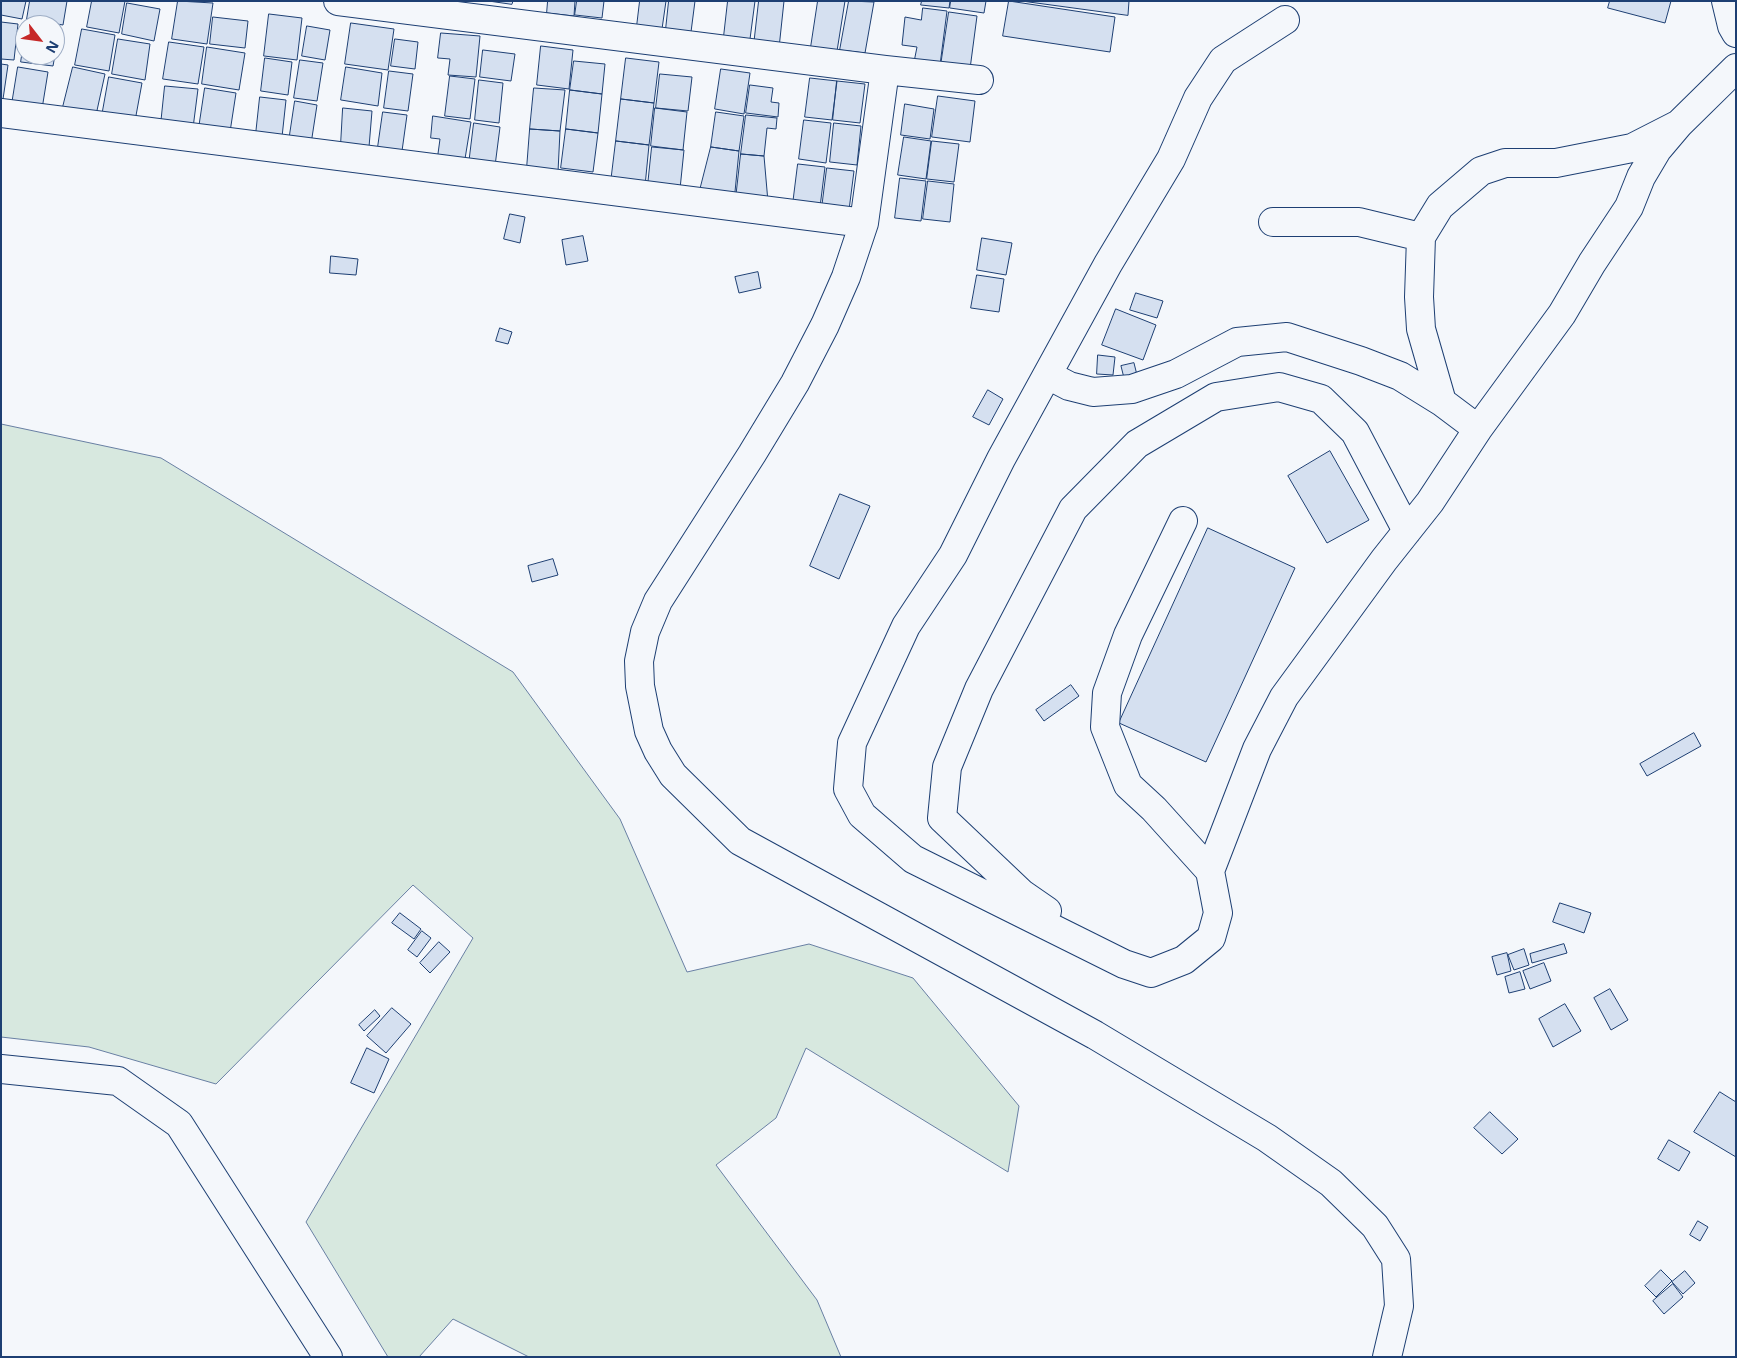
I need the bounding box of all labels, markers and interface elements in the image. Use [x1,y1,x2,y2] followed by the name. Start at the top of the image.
[15,15,65,65] north arrow
[41,38,64,57] text: N

